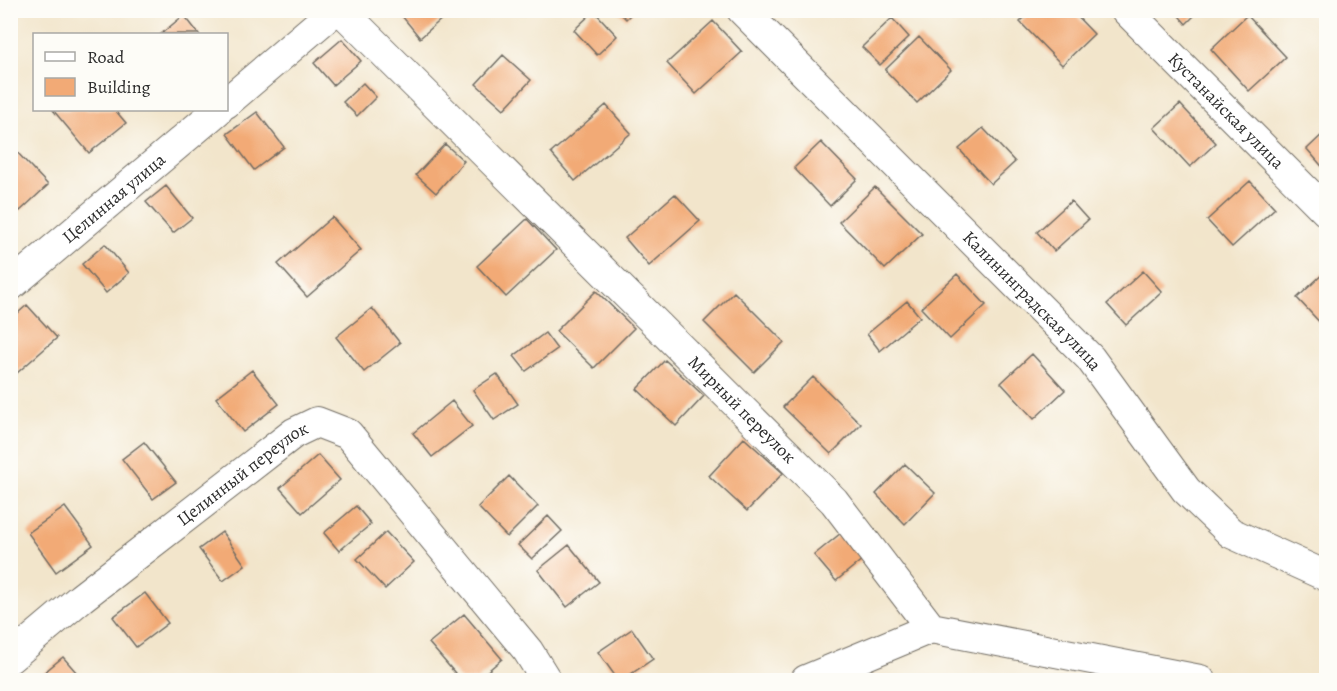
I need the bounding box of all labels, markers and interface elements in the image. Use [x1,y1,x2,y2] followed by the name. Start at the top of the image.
[33,33,228,111] legend
[87,45,125,69] text: Road
[1163,47,1290,175] street label: Кустанайская улица
[87,75,151,99] text: Building
[57,147,171,249] street label: Целинная улица
[958,226,1108,376] street label: Калининградская улица
[683,350,801,469] street label: Мирный переулок
[172,416,312,531] street label: Целинный переулок

